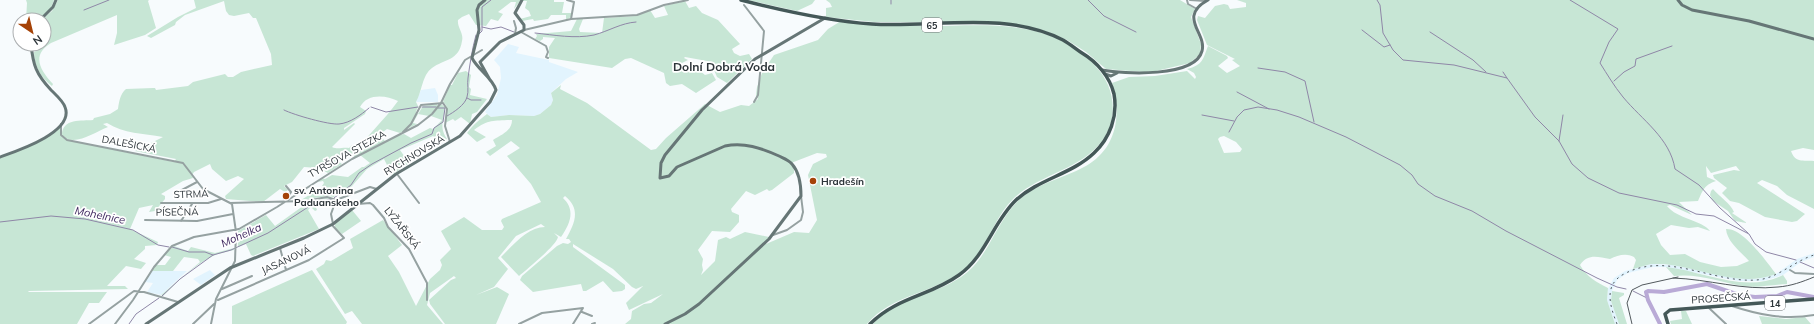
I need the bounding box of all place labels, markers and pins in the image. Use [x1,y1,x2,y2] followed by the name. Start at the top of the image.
[821,175,864,188] place label: Hradešín
[808,176,818,186] marker: Hradešín
[294,184,359,209] place label: sv. Antonina Paduanskeho
[281,191,291,201] marker: sv. Antonina Paduanskeho

